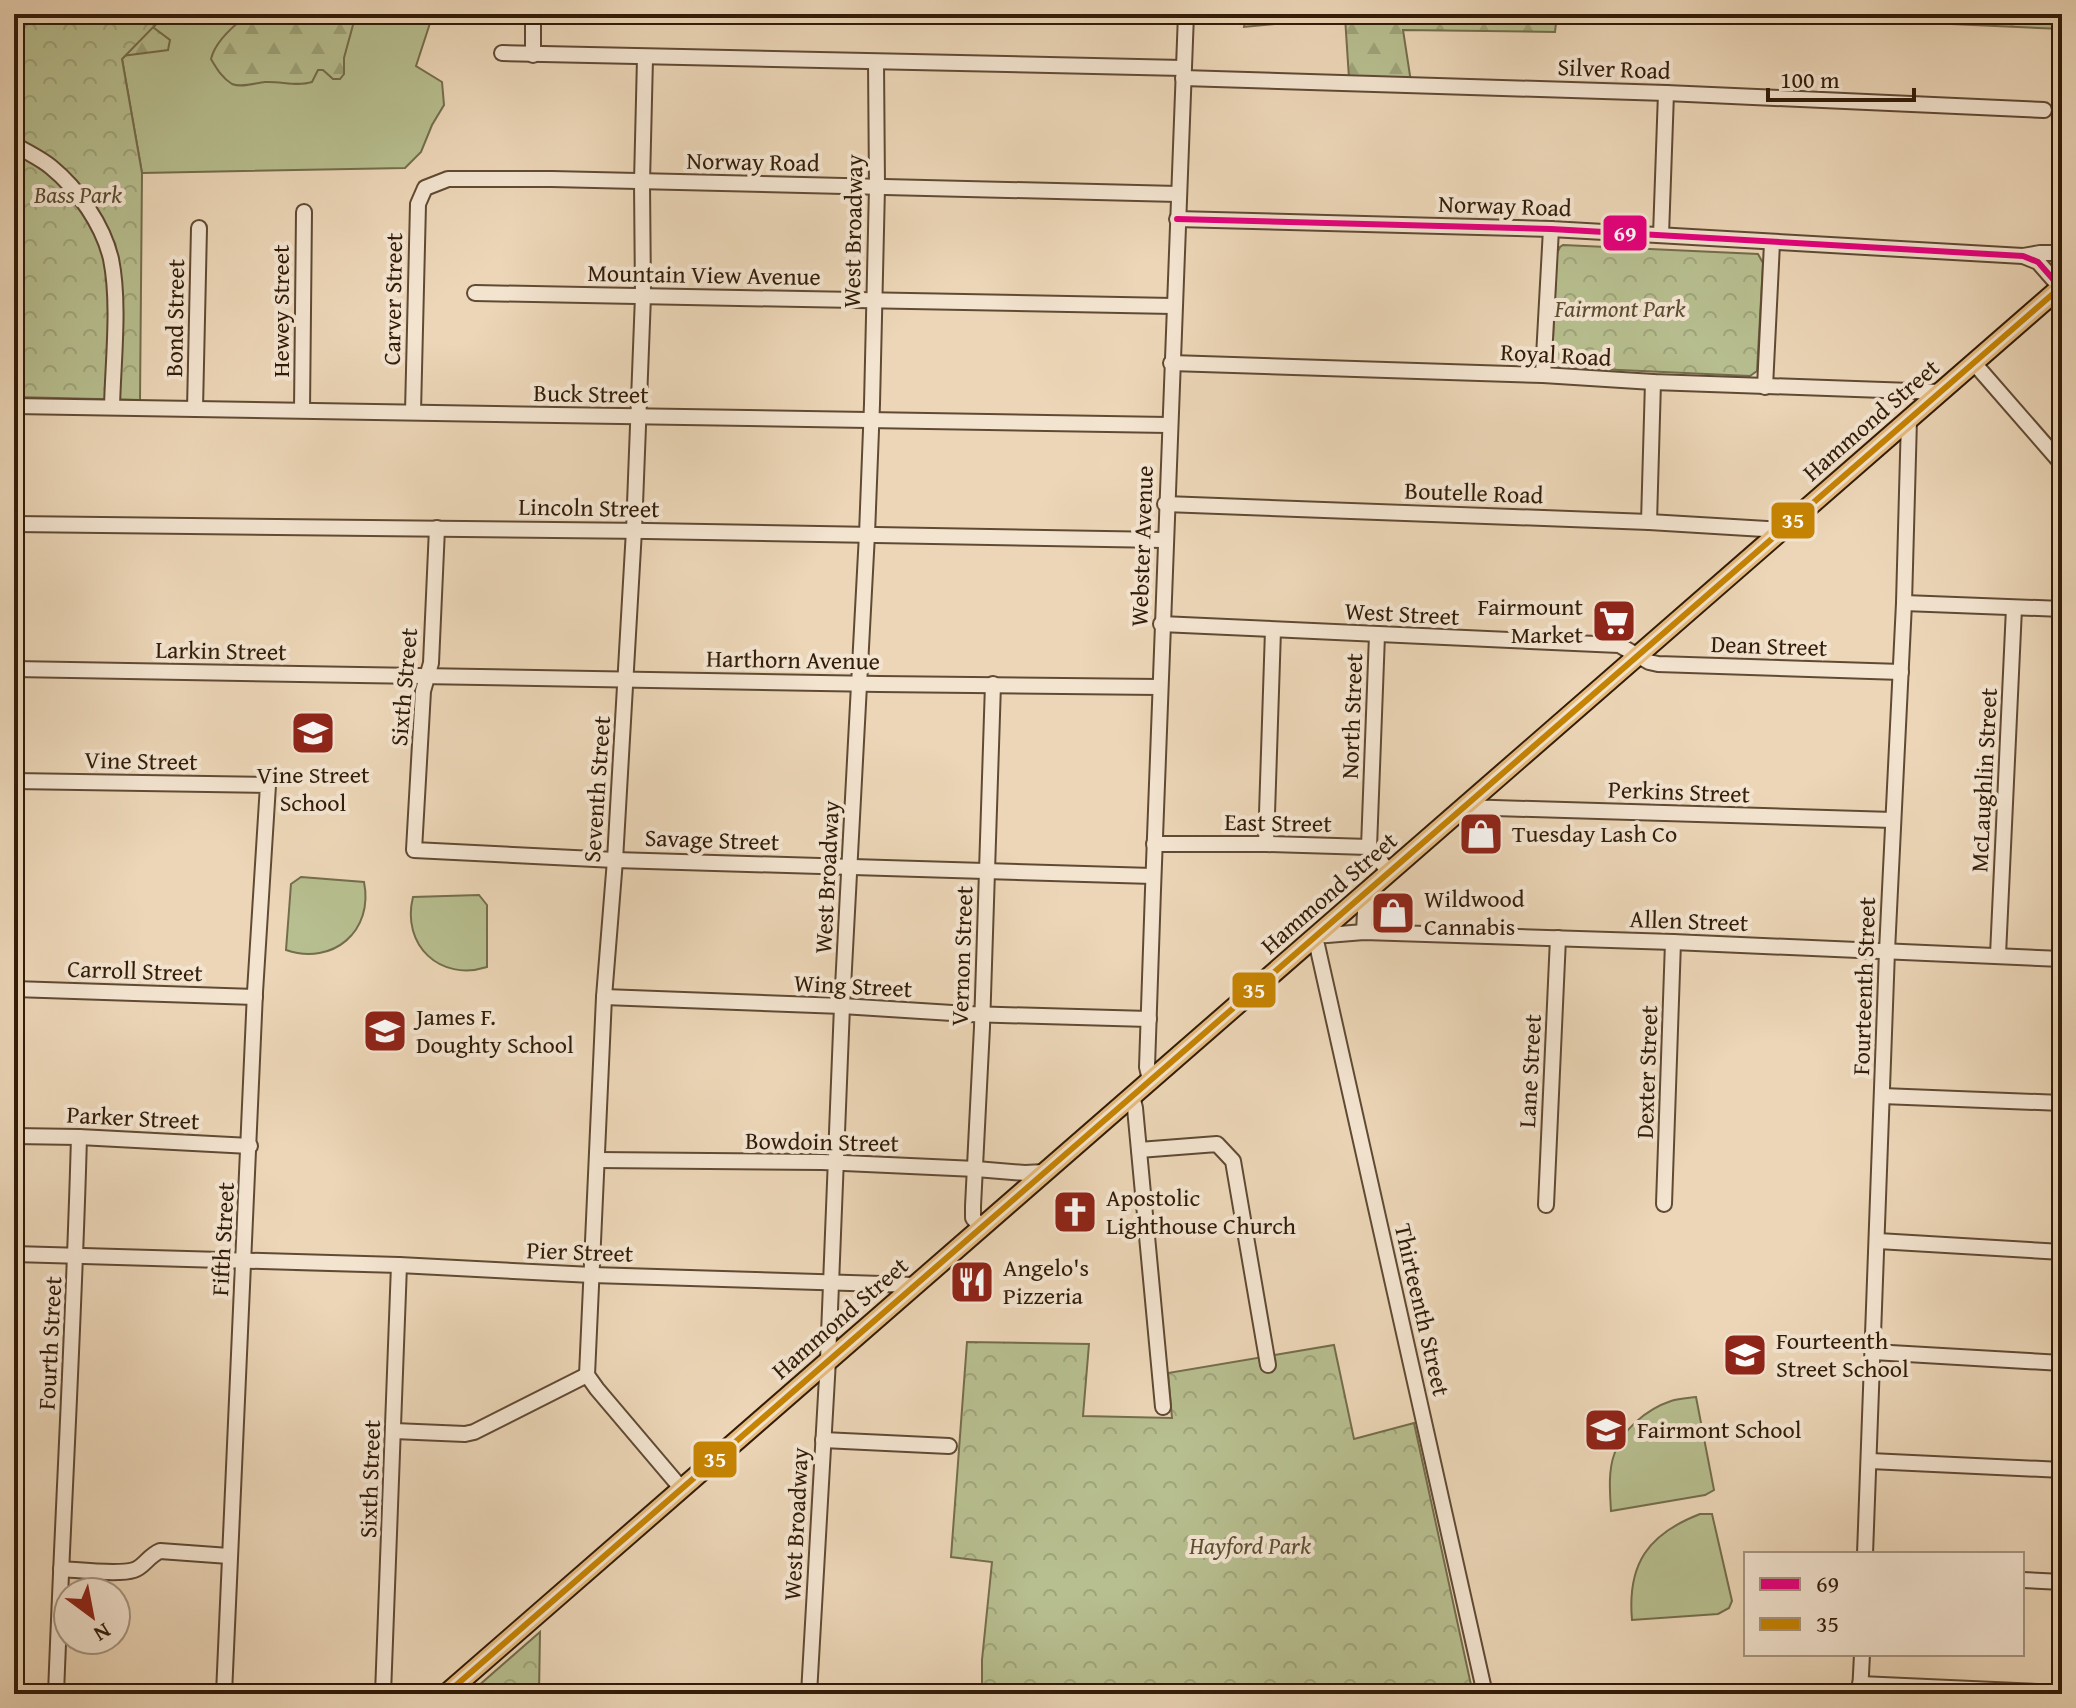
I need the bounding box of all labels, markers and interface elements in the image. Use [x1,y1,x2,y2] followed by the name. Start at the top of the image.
[1557,49,1671,88] street label: Silver Road
[1768,52,1914,102] scale bar
[1780,62,1840,97] text: 100 m
[686,143,820,180] street label: Norway Road
[834,154,871,308] street label: West Broadway
[33,177,122,212] park label: Bass Park
[1438,186,1572,225] street label: Norway Road
[1602,214,1648,252] line badge: 69
[1614,217,1636,249] text: 69
[374,232,411,366] street label: Carver Street
[263,244,298,377] street label: Hewey Street
[587,255,821,294] street label: Mountain View Avenue
[156,258,193,377] street label: Bond Street
[1553,291,1686,326] park label: Fairmont Park
[1500,334,1613,375] street label: Royal Road
[1795,350,1947,489] street label: Hammond Street
[533,375,649,412] street label: Buck Street
[1121,465,1162,627] street label: Webster Avenue
[1404,473,1544,512] street label: Boutelle Road
[518,489,660,526] street label: Lincoln Street
[1770,501,1816,540] line badge: 35
[1782,504,1804,536] text: 35
[1477,589,1584,652] place label: Fairmount Market
[1344,593,1461,634] street label: West Street
[1590,597,1638,645] supermarket icon: Fairmount Market
[381,626,426,748] street label: Sixth Street
[1710,626,1828,665] street label: Dean Street
[155,632,287,669] street label: Larkin Street
[706,640,880,679] street label: Harthorn Avenue
[1332,652,1371,779] street label: North Street
[1961,686,2006,873] street label: McLaughlin Street
[289,709,337,757] school or university icon: Vine Street School
[574,714,619,864] street label: Seventh Street
[84,742,198,779] street label: Vine Street
[256,757,370,820] place label: Vine Street School
[1607,772,1751,811] street label: Perkins Street
[805,799,848,955] street label: West Broadway
[1224,804,1333,841] street label: East Street
[1457,810,1505,858] shop icon: Tuesday Lash Co
[1512,816,1677,851] place label: Tuesday Lash Co
[644,820,780,859] street label: Savage Street
[1253,823,1405,962] street label: Hammond Street
[1424,881,1525,944] place label: Wildwood Cannabis
[942,885,981,1027] street label: Vernon Street
[1369,889,1417,937] shop icon: Wildwood Cannabis
[1843,896,1884,1076] street label: Fourteenth Street
[1629,901,1749,940] street label: Allen Street
[67,951,204,990] street label: Carroll Street
[793,965,914,1006] street label: Wing Street
[1231,971,1277,1009] line badge: 35
[1243,974,1265,1006] text: 35
[413,999,574,1062] place label: James F. Doughty School
[1627,1004,1666,1139] street label: Dexter Street
[361,1007,409,1055] school or university icon: James F. Doughty School
[1509,1013,1550,1129] street label: Lane Street
[66,1097,201,1138] street label: Parker Street
[745,1123,900,1160] street label: Bowdoin Street
[1106,1180,1296,1243] place label: Apostolic Lighthouse Church
[202,1181,243,1297] street label: Fifth Street
[1051,1188,1099,1236] church icon: Apostolic Lighthouse Church
[1386,1220,1459,1400] street label: Thirteenth Street
[526,1232,635,1271] street label: Pier Street
[764,1248,916,1387] street label: Hammond Street
[1003,1250,1089,1313] place label: Angelo's Pizzeria
[948,1258,996,1306] restaurant icon: Angelo's Pizzeria
[29,1275,71,1411] street label: Fourth Street
[1776,1323,1909,1386] place label: Fourteenth Street School
[1721,1331,1769,1379] school or university icon: Fourteenth Street School
[1582,1406,1630,1454] school or university icon: Fairmont School
[1637,1412,1802,1447] place label: Fairmont School
[350,1419,389,1539] street label: Sixth Street
[692,1440,738,1479] line badge: 35
[704,1443,726,1475] text: 35
[774,1446,817,1602] street label: West Broadway
[1188,1528,1311,1563] park label: Hayford Park
[1744,1552,2024,1656] legend
[1816,1566,1839,1601] text: 69
[52,1576,132,1656] north arrow
[1816,1606,1839,1641] text: 35
[88,1615,117,1651] text: N

